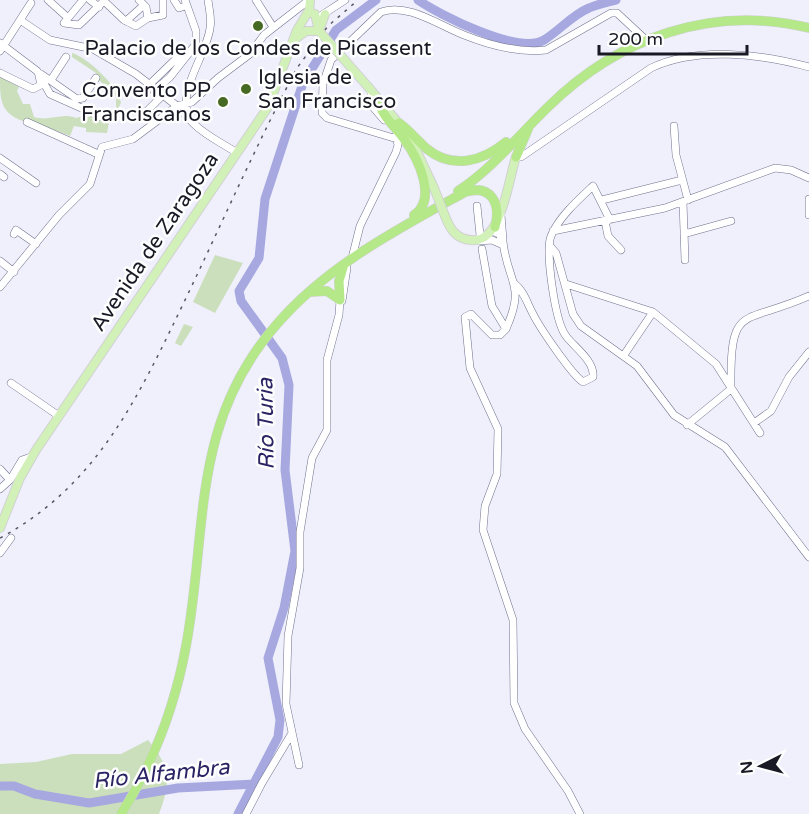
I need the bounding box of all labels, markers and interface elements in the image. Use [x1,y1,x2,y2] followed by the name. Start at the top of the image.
[599,18,748,56] scale bar
[251,19,265,33] marker: Palacio de los Condes de Picassent
[608,28,663,50] text: 200 m
[84,36,432,61] place label: Palacio de los Condes de Picassent
[258,65,396,114] place label: Iglesia de San Francisco
[81,78,211,127] place label: Convento PP Franciscanos
[239,82,253,96] marker: Iglesia de San Francisco
[216,95,230,109] marker: Convento PP Franciscanos
[86,148,224,336] street label: Avenida de Zaragoza
[252,377,280,470] water label: Río Turia
[731,736,791,796] north arrow
[91,754,231,794] water label: Río Alfambra
[736,760,758,775] text: N

